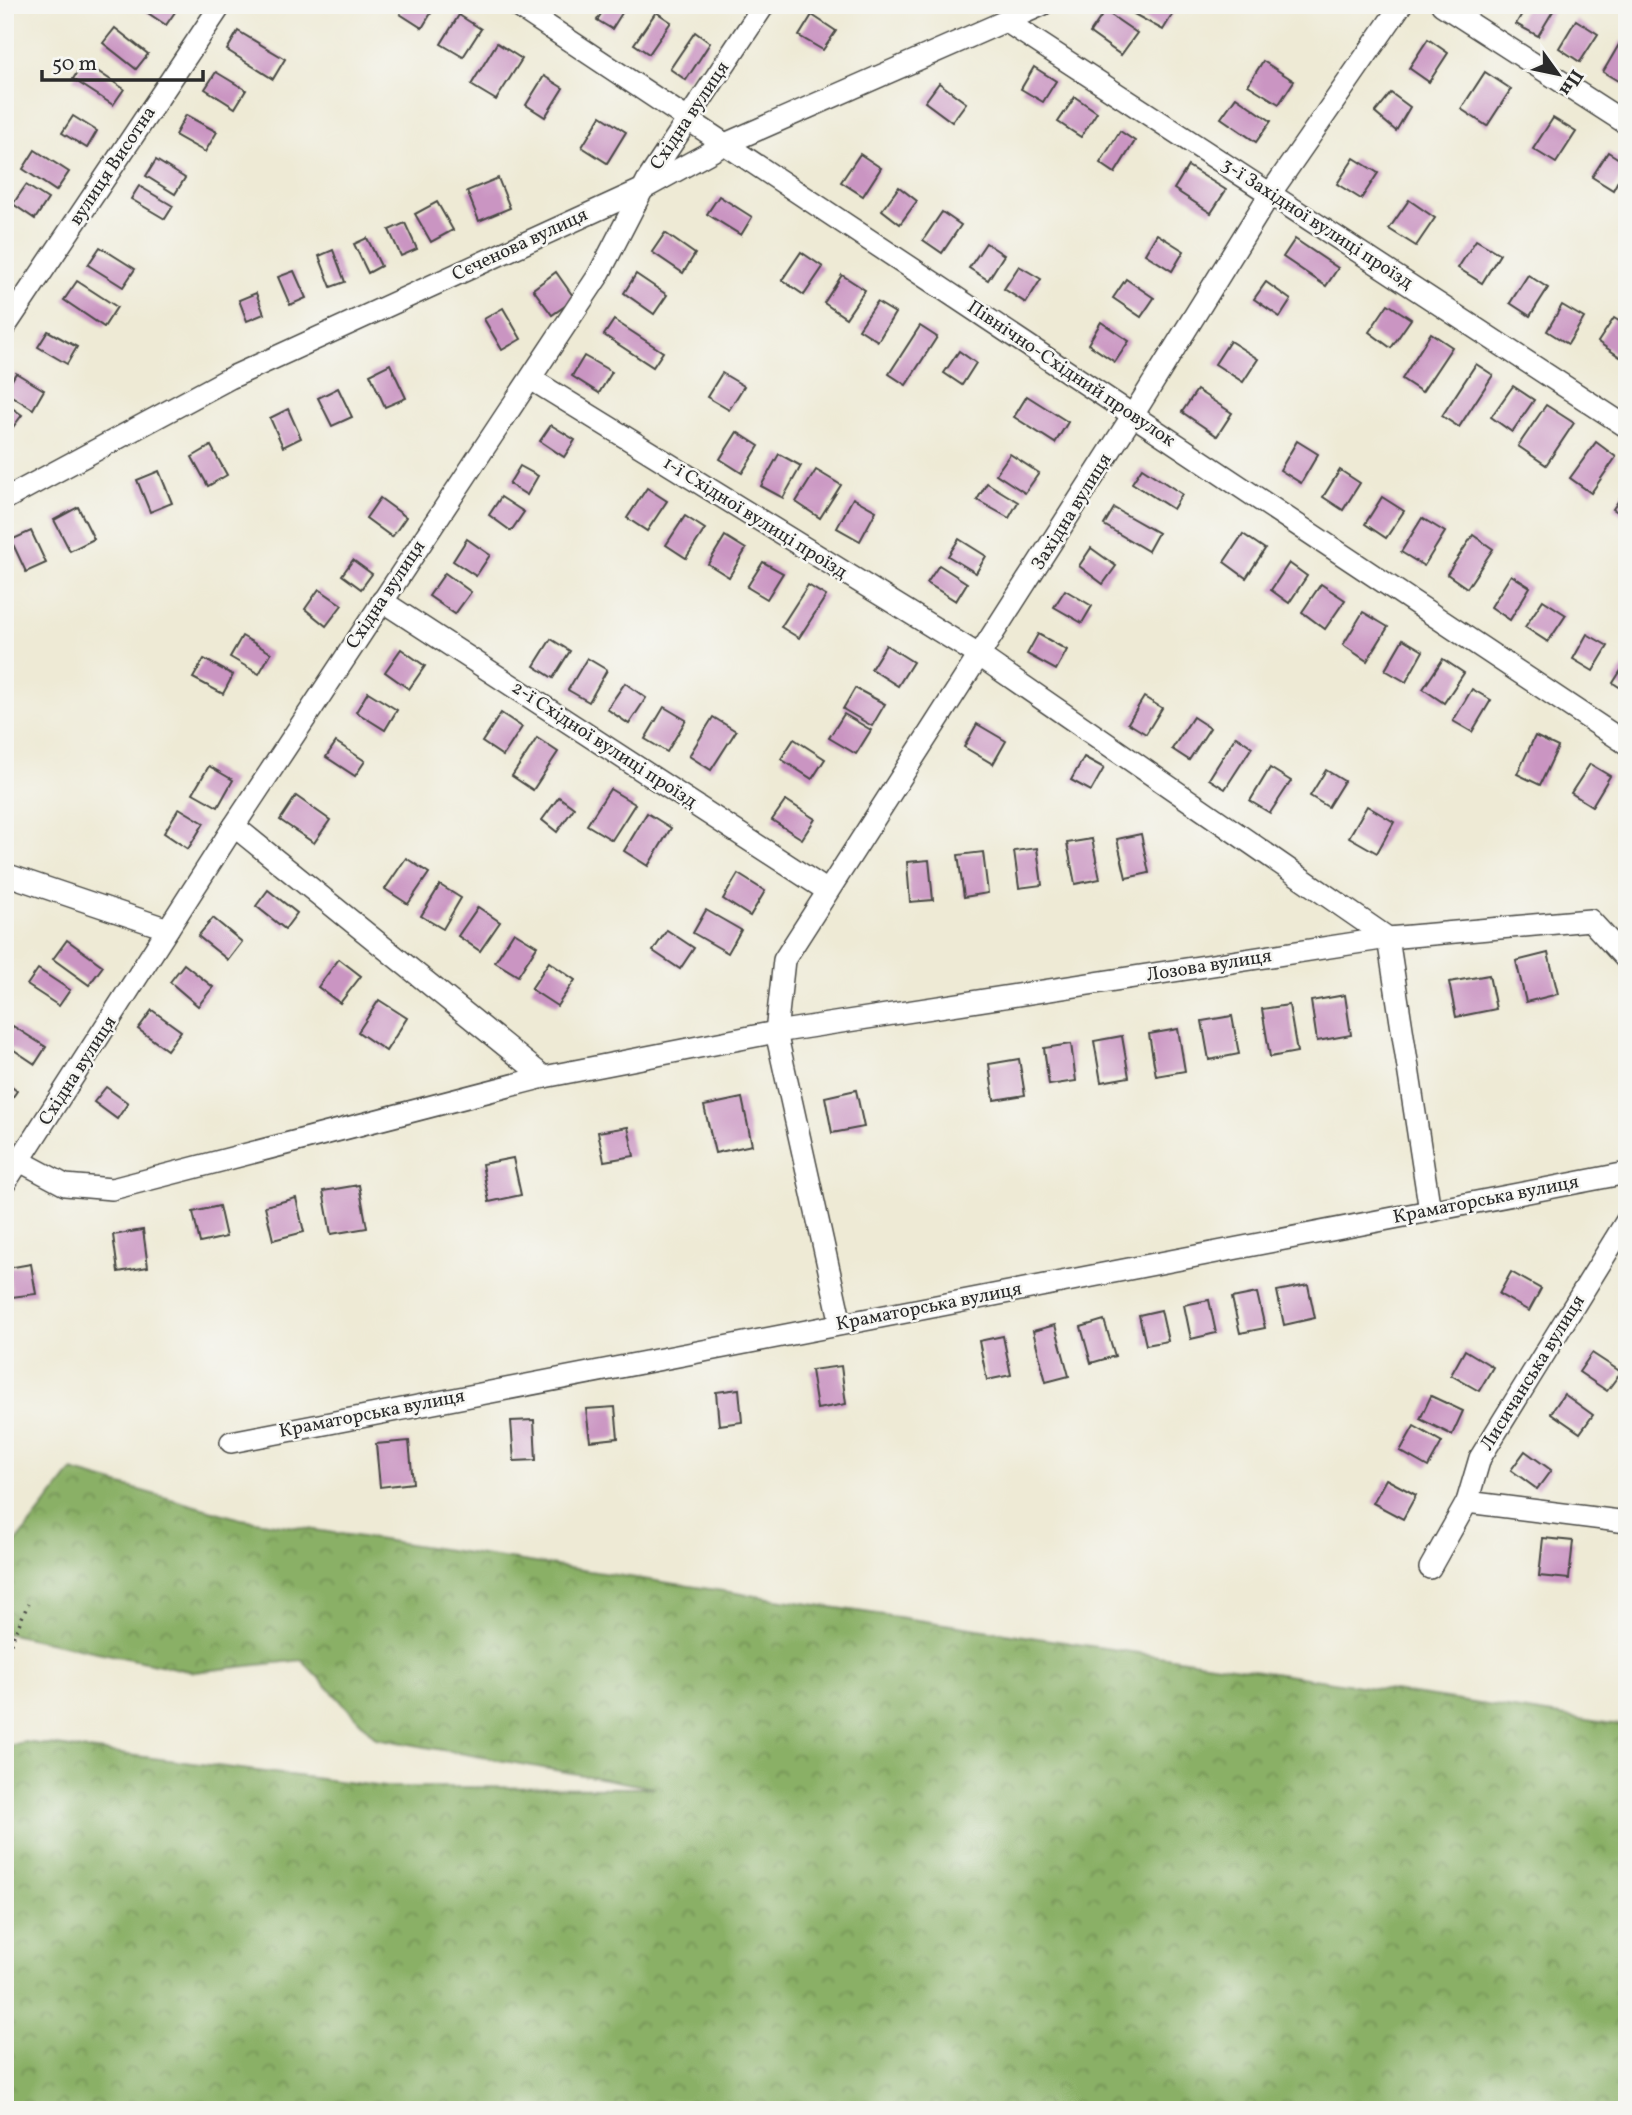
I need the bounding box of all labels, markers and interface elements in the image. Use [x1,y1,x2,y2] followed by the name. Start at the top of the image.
[42,38,203,82] scale bar
[1524,38,1594,108] north arrow
[52,50,97,79] text: 50 m
[644,56,736,175] street label: Східна вулиця
[1552,64,1589,101] text: Пн
[64,101,162,231] street label: вулиця Висотна
[1216,152,1418,296] street label: 3-ї Західної вулиці проїзд
[448,202,592,288] street label: Сєченова вулиця
[962,295,1180,453] street label: Північно-Східний провулок
[1026,448,1118,576] street label: Західна вулиця
[658,451,852,586] street label: 1-ї Східної вулиці проїзд
[340,535,432,654] street label: Східна вулиця
[506,675,702,815] street label: 2-ї Східної вулиці проїзд
[1145,943,1274,989] street label: Лозова вулиця
[33,1011,123,1131] street label: Східна вулиця
[1391,1169,1581,1231] street label: Краматорська вулиця
[834,1276,1024,1338] street label: Краматорська вулиця
[1475,1290,1592,1456] street label: Лисичанська вулиця
[277,1383,467,1445] street label: Краматорська вулиця

